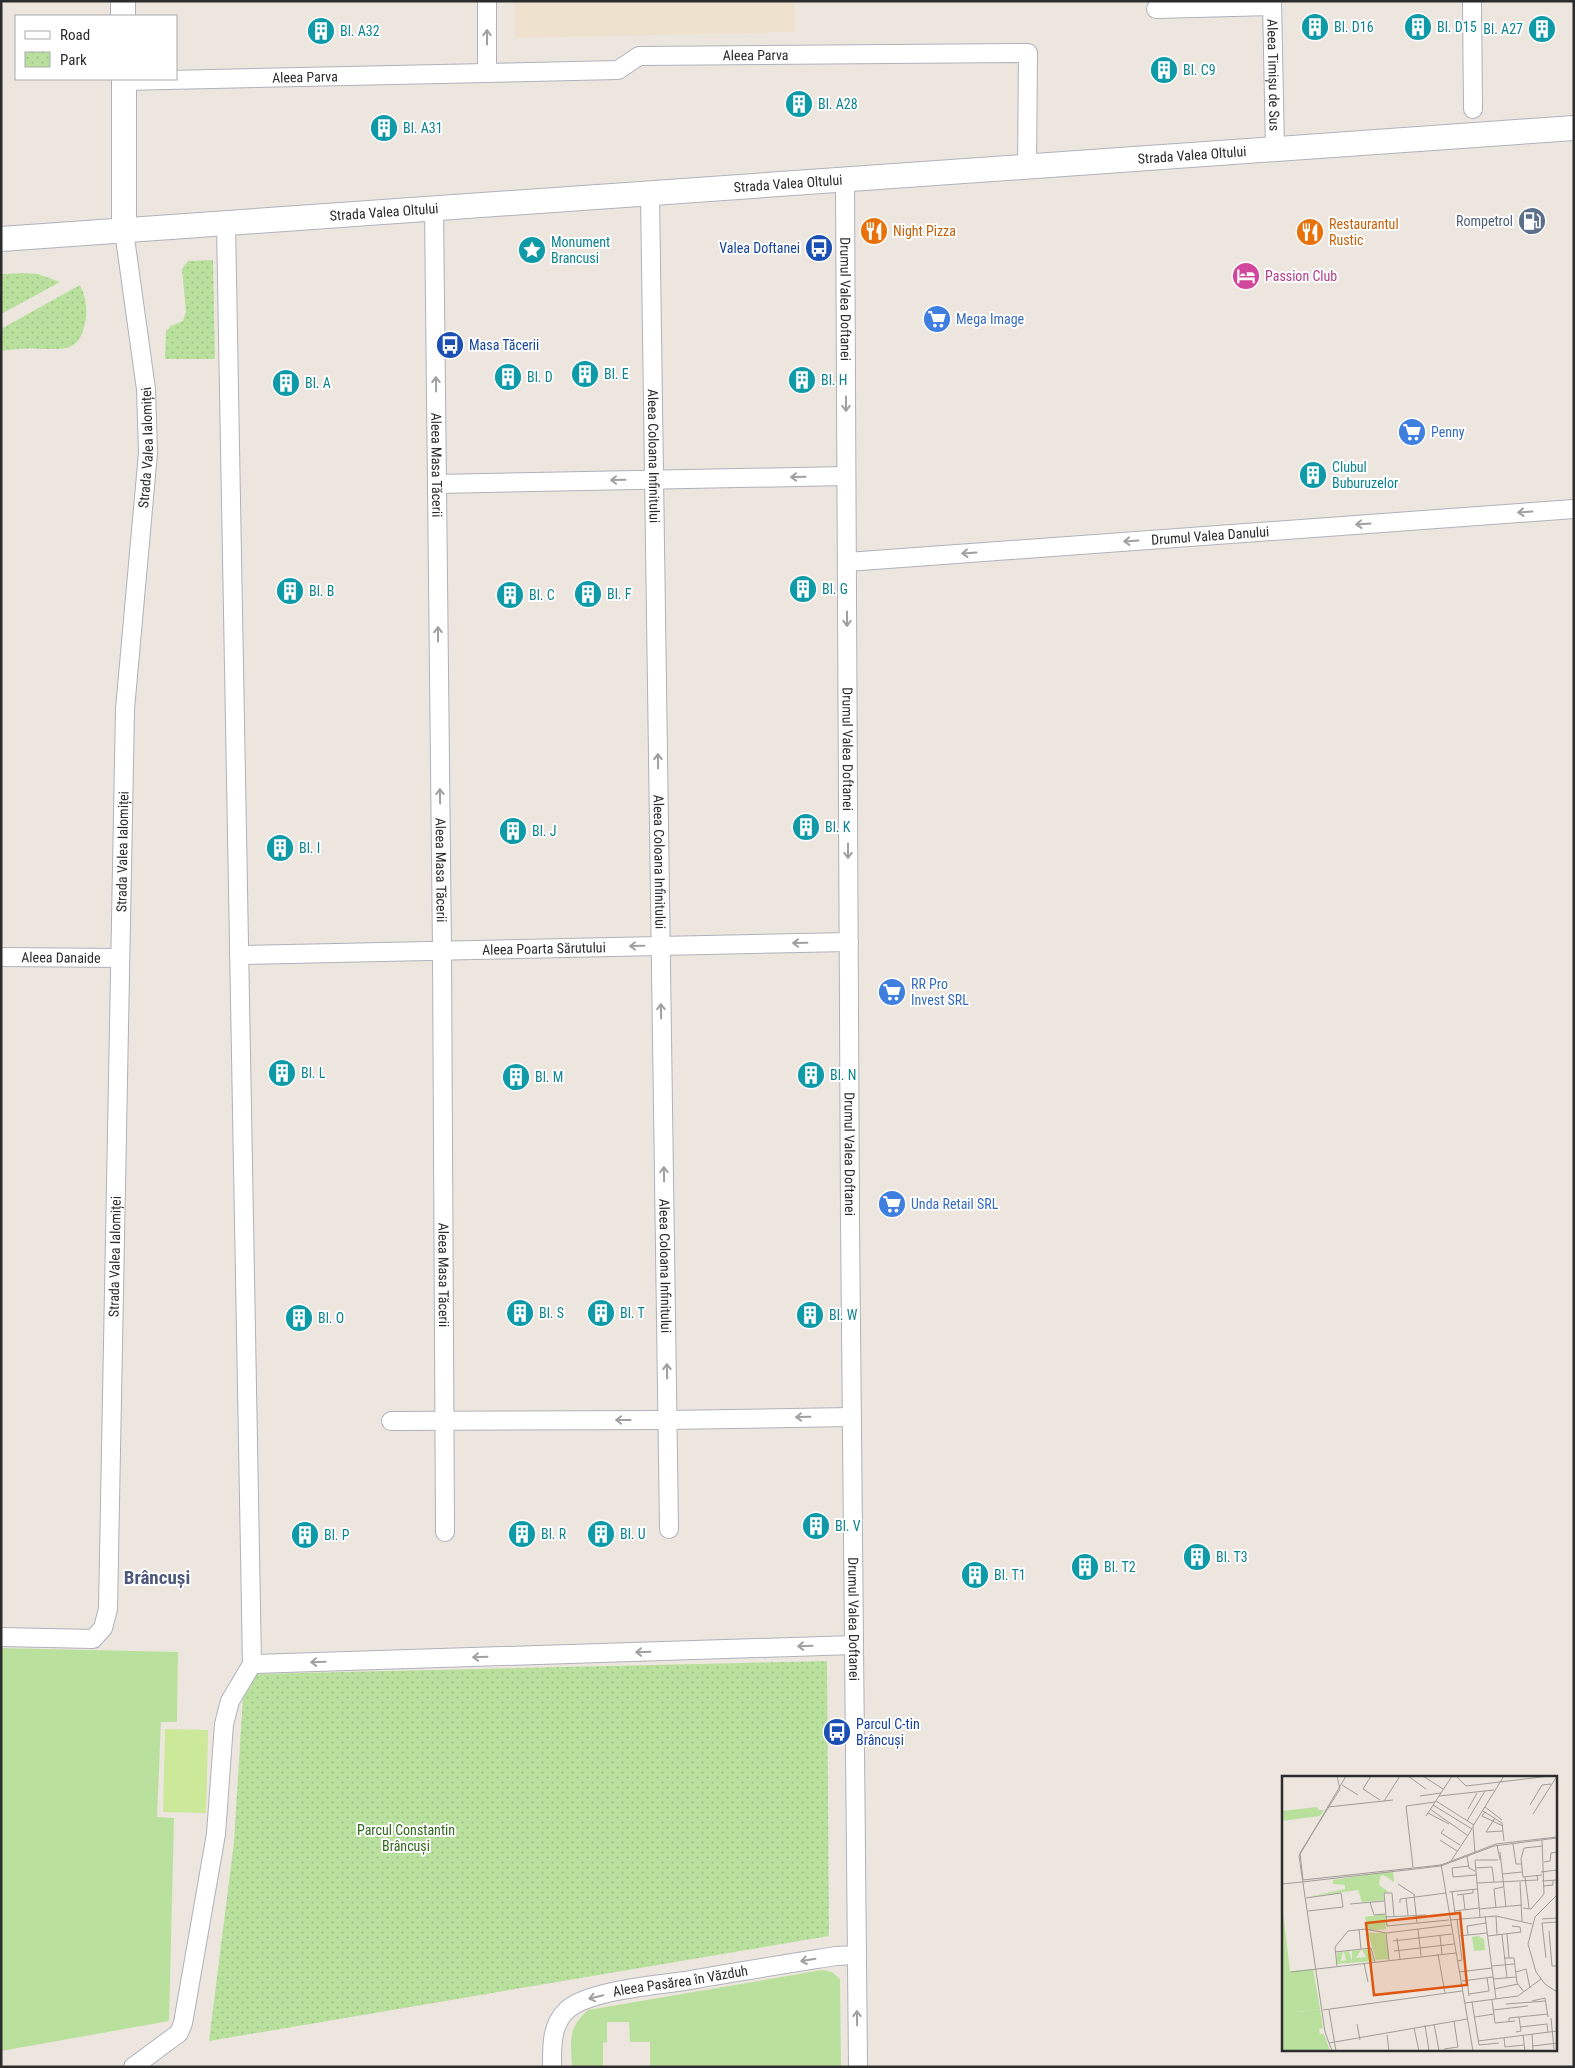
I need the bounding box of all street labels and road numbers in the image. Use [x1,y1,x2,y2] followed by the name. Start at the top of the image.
[1264,19,1283,131] street label: Aleea Timișu de Sus
[723,47,789,63] street label: Aleea Parva
[272,68,338,86] street label: Aleea Parva
[1137,143,1247,167] street label: Strada Valea Oltului
[733,172,843,195] street label: Strada Valea Oltului
[329,200,439,224] street label: Strada Valea Oltului
[837,237,854,361] street label: Drumul Valea Doftanei
[135,386,156,509] street label: Strada Valea Ialomiței
[645,389,663,523] street label: Aleea Coloana Infinitului
[428,413,445,517] street label: Aleea Masa Tăcerii
[1150,523,1270,548] street label: Drumul Valea Danului
[839,687,856,811] street label: Drumul Valea Doftanei
[113,791,132,912] street label: Strada Valea Ialomiței
[651,795,668,929] street label: Aleea Coloana Infinitului
[433,818,450,922] street label: Aleea Masa Tăcerii
[482,939,606,958] street label: Aleea Poarta Sărutului
[21,949,101,966] street label: Aleea Danaide
[841,1092,858,1216] street label: Drumul Valea Doftanei
[106,1196,125,1317] street label: Strada Valea Ialomiței
[656,1199,674,1333] street label: Aleea Coloana Infinitului
[435,1223,452,1327] street label: Aleea Masa Tăcerii
[845,1557,862,1681] street label: Drumul Valea Doftanei
[611,1962,749,2000] street label: Aleea Pasărea în Văzduh

